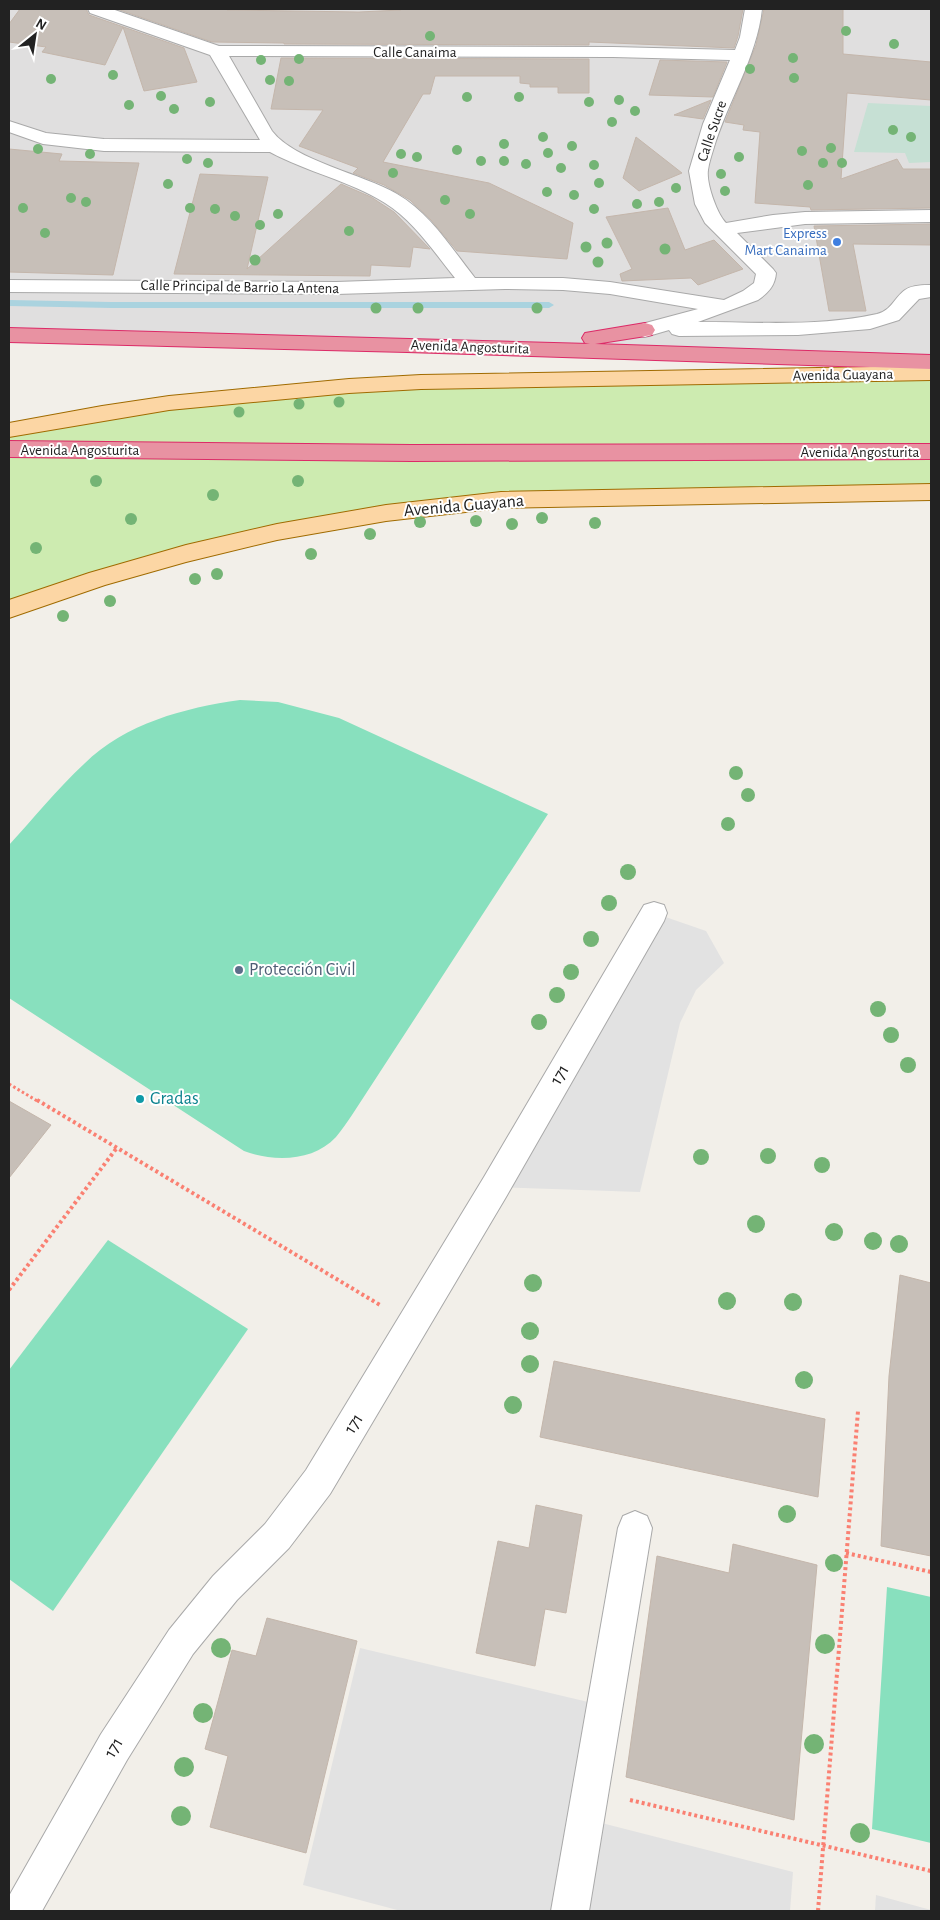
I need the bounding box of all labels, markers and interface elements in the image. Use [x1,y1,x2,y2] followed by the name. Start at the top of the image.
[10,10,60,60] north arrow
[33,16,49,33] text: N
[373,45,457,60] street label: Calle Canaima
[695,98,729,164] street label: Calle Sucre
[745,226,827,258] place label: Express Mart Canaima
[831,236,843,248] marker: Express Mart Canaima
[141,278,340,296] street label: Calle Principal de Barrio La Antena
[410,337,530,357] street label: Avenida Angosturita
[793,367,894,383] street label: Avenida Guayana
[21,443,140,458] street label: Avenida Angosturita
[801,445,920,460] street label: Avenida Angosturita
[403,492,525,520] street label: Avenida Guayana
[249,961,356,979] place label: Protección Civil
[233,964,245,976] marker: Protección Civil
[547,1062,573,1088] street label: 171
[150,1090,199,1108] place label: Gradas
[134,1093,146,1105] marker: Gradas
[341,1411,367,1437] street label: 171
[101,1735,127,1761] street label: 171

